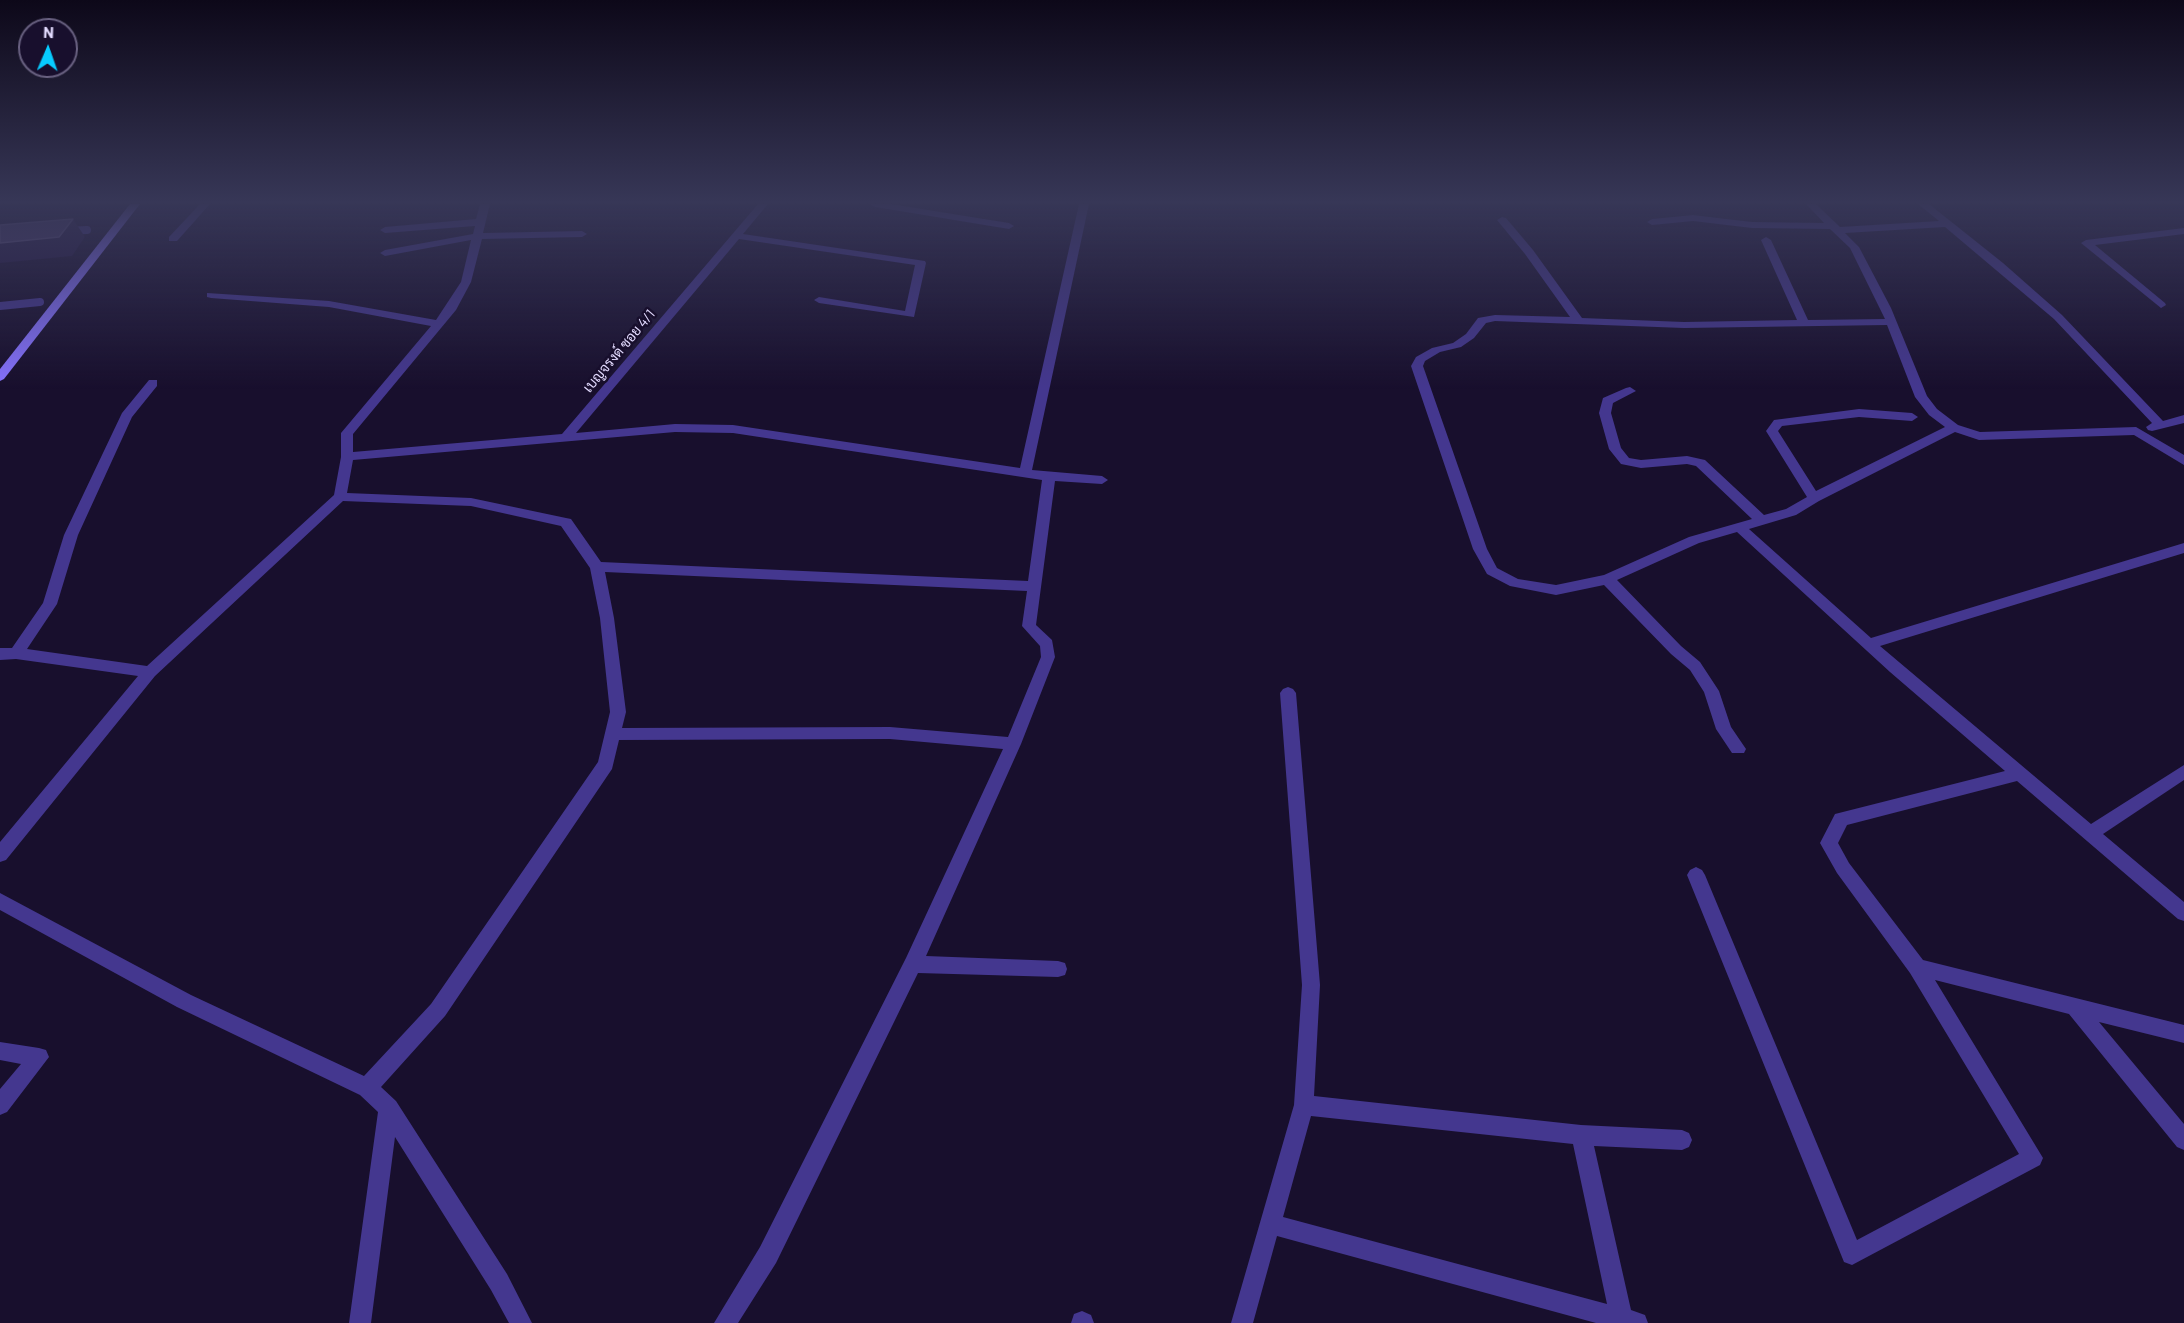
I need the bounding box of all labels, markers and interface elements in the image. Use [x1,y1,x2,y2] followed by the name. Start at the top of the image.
[18,18,78,78] north arrow
[43,22,54,41] text: N
[580,306,658,396] street label: เบญจรงด์ ซอย 4/1

